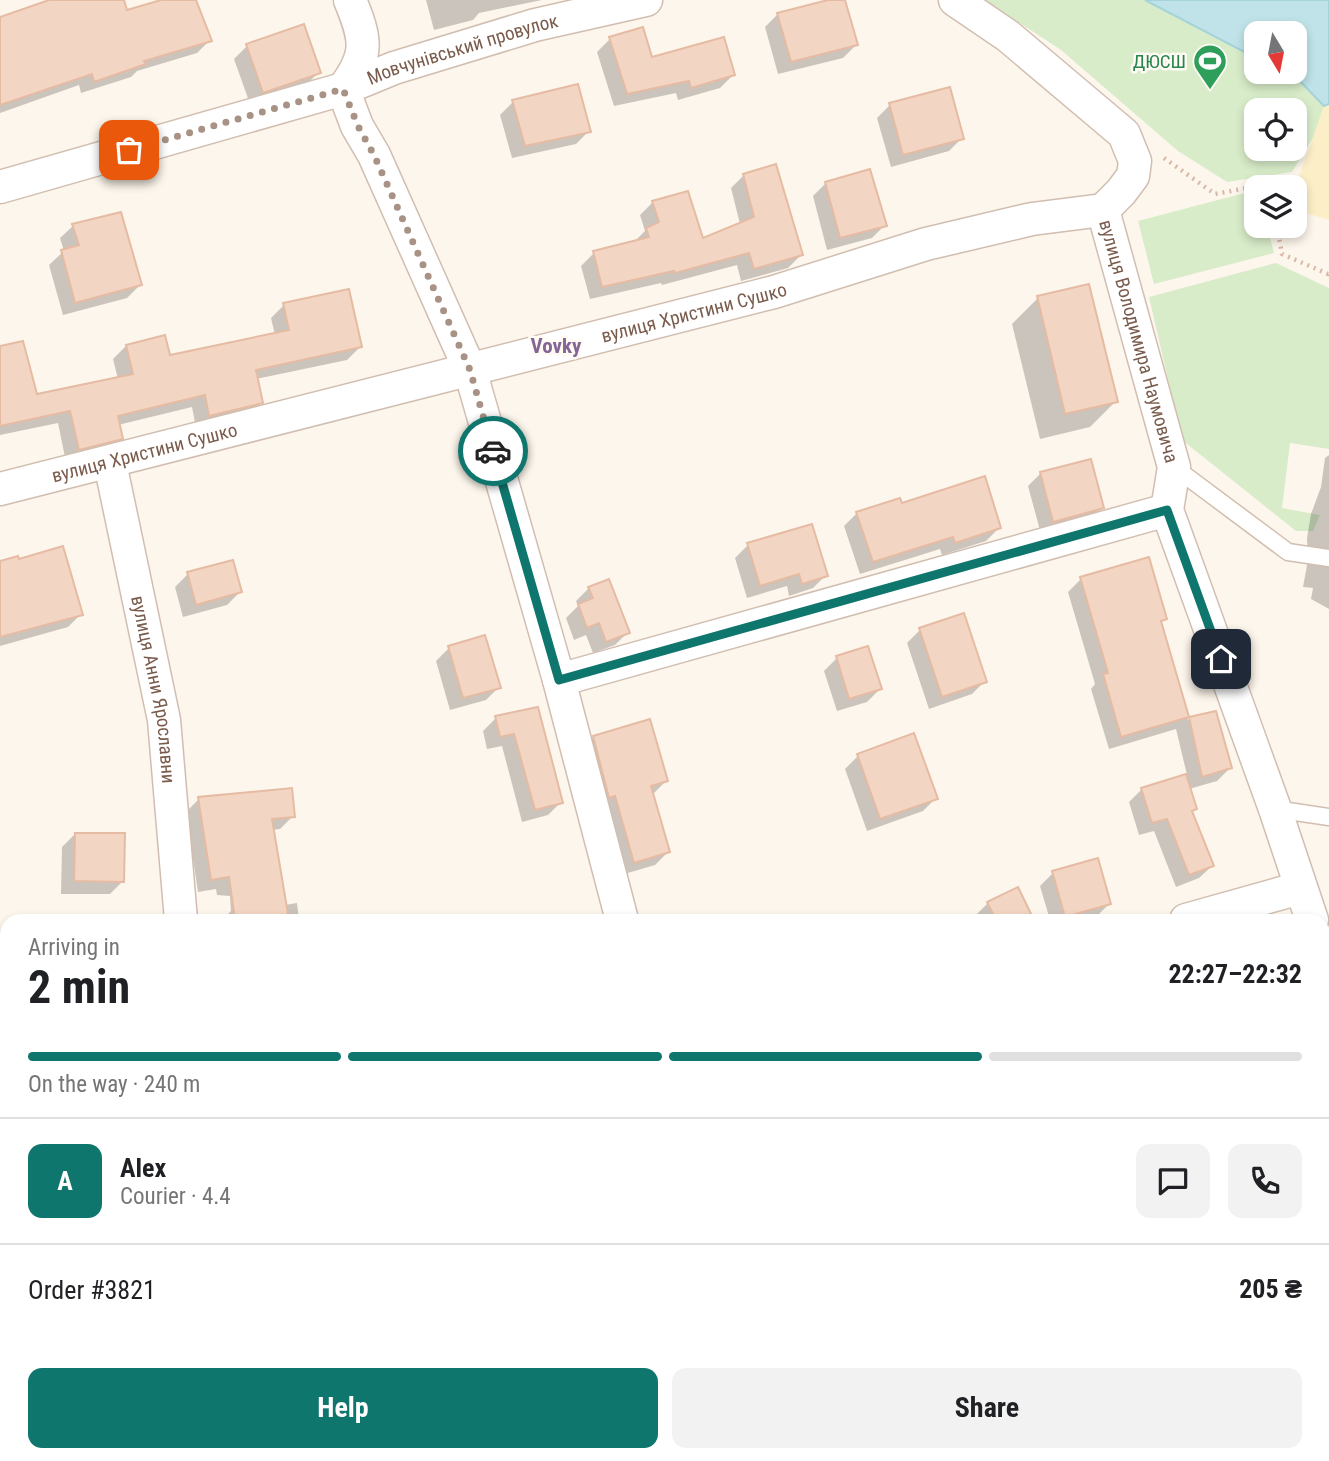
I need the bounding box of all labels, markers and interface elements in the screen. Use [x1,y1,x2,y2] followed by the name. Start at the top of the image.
[363,9,560,89] street label: Мовчунівський провулок
[1244,21,1307,84] north arrow
[1244,21,1307,238] map controls
[1191,42,1229,91] sports icon: ДЮСШ
[1133,50,1186,73] place label: ДЮСШ
[1244,98,1307,161] button: locate
[99,120,159,180] pin
[110,131,148,169] icon: bag
[1244,175,1307,238] button: layers
[1095,217,1184,465] street label: вулиця Володимира Наумовича
[599,277,789,347] street label: вулиця Христини Сушко
[531,334,582,358] district label: Vovky
[458,416,528,486] courier
[49,418,240,487] street label: вулиця Христини Сушко
[474,432,512,470] icon: car
[127,593,181,784] street label: вулиця Анни Ярославни
[1191,629,1251,689] pin
[1202,640,1240,678] icon: home
[28,934,120,961] text: Arriving in
[1168,959,1302,989] text: 22:27–22:32
[28,960,130,1014] text: 2 min
[28,1071,200,1098] text: On the way · 240 m
[1136,1144,1210,1218] button: chat
[1228,1144,1302,1218] button: phone
[120,1153,166,1183] text: Alex
[57,1166,73,1196] text: A
[120,1183,231,1210] text: Courier · 4.4
[1239,1274,1302,1304] text: 205 ₴
[28,1275,156,1305] text: Order #3821
[28,1368,658,1448] button: Help
[672,1368,1302,1448] button: Share

